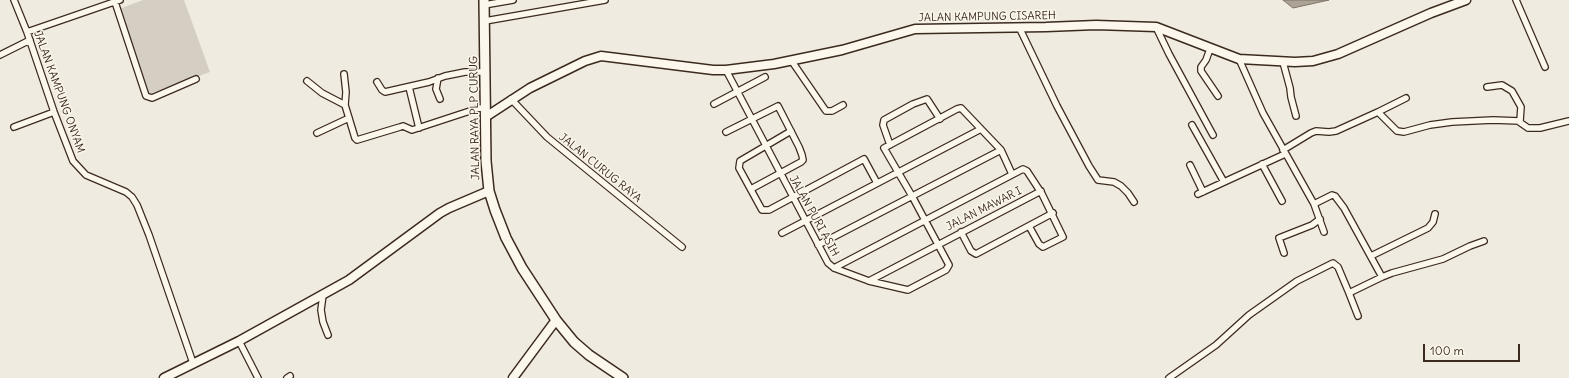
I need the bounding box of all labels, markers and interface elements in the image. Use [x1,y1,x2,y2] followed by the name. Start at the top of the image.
[918,9,1056,25] street label: JALAN KAMPUNG CISAREH
[31,29,87,155] street label: JALAN KAMPUNG ONYAM
[467,56,483,180] street label: JALAN RAYA PLP CURUG
[556,131,644,205] street label: JALAN CURUG RAYA
[786,173,842,259] street label: JALAN PURI ASIH
[944,184,1024,234] street label: JALAN MAWAR I
[1425,336,1522,362] scale bar
[1430,343,1464,358] text: 100 m

